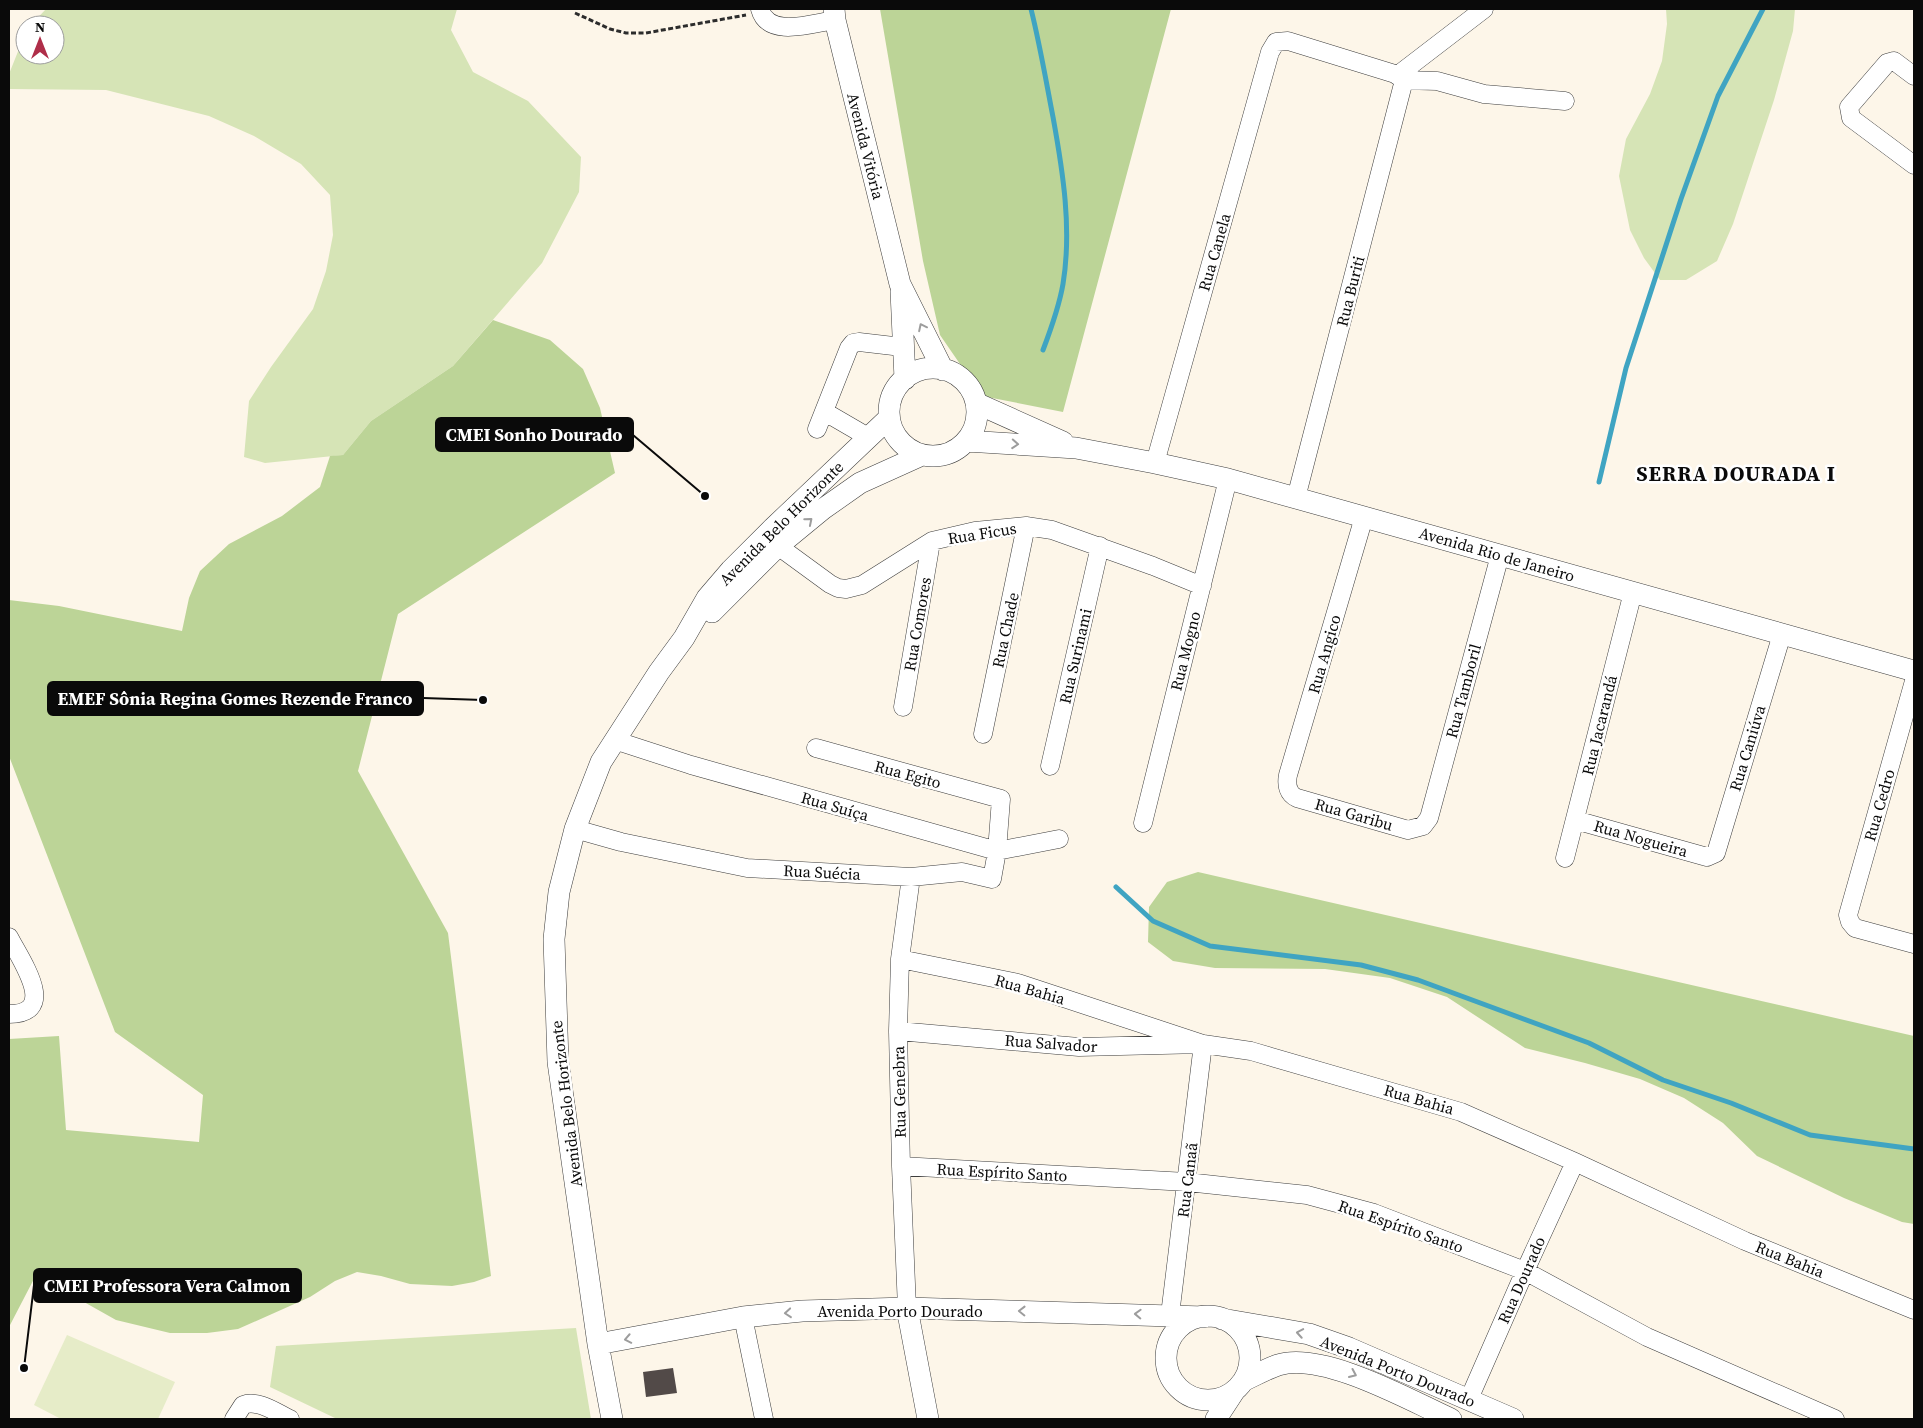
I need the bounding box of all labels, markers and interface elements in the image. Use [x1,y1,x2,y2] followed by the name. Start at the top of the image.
[15,15,65,65] north arrow
[35,17,45,37] text: N
[842,90,890,202] street label: Avenida Vitória
[1192,210,1236,294] street label: Rua Canela
[1331,253,1369,329] street label: Rua Buriti
[918,323,928,332] one-way arrow
[436,418,633,451] callout: CMEI Sonho Dourado
[445,422,623,447] text: CMEI Sonho Dourado
[1011,438,1019,449] one-way arrow
[714,456,848,590] street label: Avenida Belo Horizonte
[1636,459,1836,488] district label: SERRA DOURADA I
[946,517,1018,549] street label: Rua Ficus
[803,518,812,526] one-way arrow
[1417,521,1578,587] street label: Avenida Rio de Janeiro
[898,575,936,673] street label: Rua Comores
[986,590,1024,670] street label: Rua Chade
[1053,606,1097,706] street label: Rua Surinami
[1165,609,1206,693] street label: Rua Mogno
[1302,612,1346,696] street label: Rua Angico
[1440,641,1486,741] street label: Rua Tamboril
[1576,672,1622,777] street label: Rua Jacarandá
[48,682,423,715] callout: EMEF Sônia Regina Gomes Rezende Franco
[58,686,412,711] text: EMEF Sônia Regina Gomes Rezende Franco
[1723,701,1771,794] street label: Rua Caniúva
[872,755,944,793] street label: Rua Egito
[1858,766,1900,844] street label: Rua Cedro
[799,786,872,826] street label: Rua Suíça
[1312,792,1396,836] street label: Rua Garibu
[1591,814,1691,862] street label: Rua Nogueira
[783,859,862,885] street label: Rua Suécia
[992,968,1069,1010] street label: Rua Bahia
[545,1019,587,1189] street label: Avenida Belo Horizonte
[1004,1029,1098,1057] street label: Rua Salvador
[887,1045,911,1138] street label: Rua Genebra
[1381,1078,1458,1120] street label: Rua Bahia
[1171,1140,1203,1219] street label: Rua Canaã
[936,1158,1068,1186] street label: Rua Espírito Santo
[1335,1194,1467,1258] street label: Rua Espírito Santo
[1492,1233,1550,1327] street label: Rua Dourado
[1752,1235,1828,1283] street label: Rua Bahia
[34,1269,301,1302] callout: CMEI Professora Vera Calmon
[44,1273,290,1298] text: CMEI Professora Vera Calmon
[817,1300,983,1322] street label: Avenida Porto Dourado
[1017,1306,1025,1316] one-way arrow
[784,1307,792,1318] one-way arrow
[1134,1309,1142,1320] one-way arrow
[1295,1328,1304,1338] one-way arrow
[1317,1330,1479,1412] street label: Avenida Porto Dourado
[623,1333,632,1343] one-way arrow
[1348,1368,1357,1379] one-way arrow

